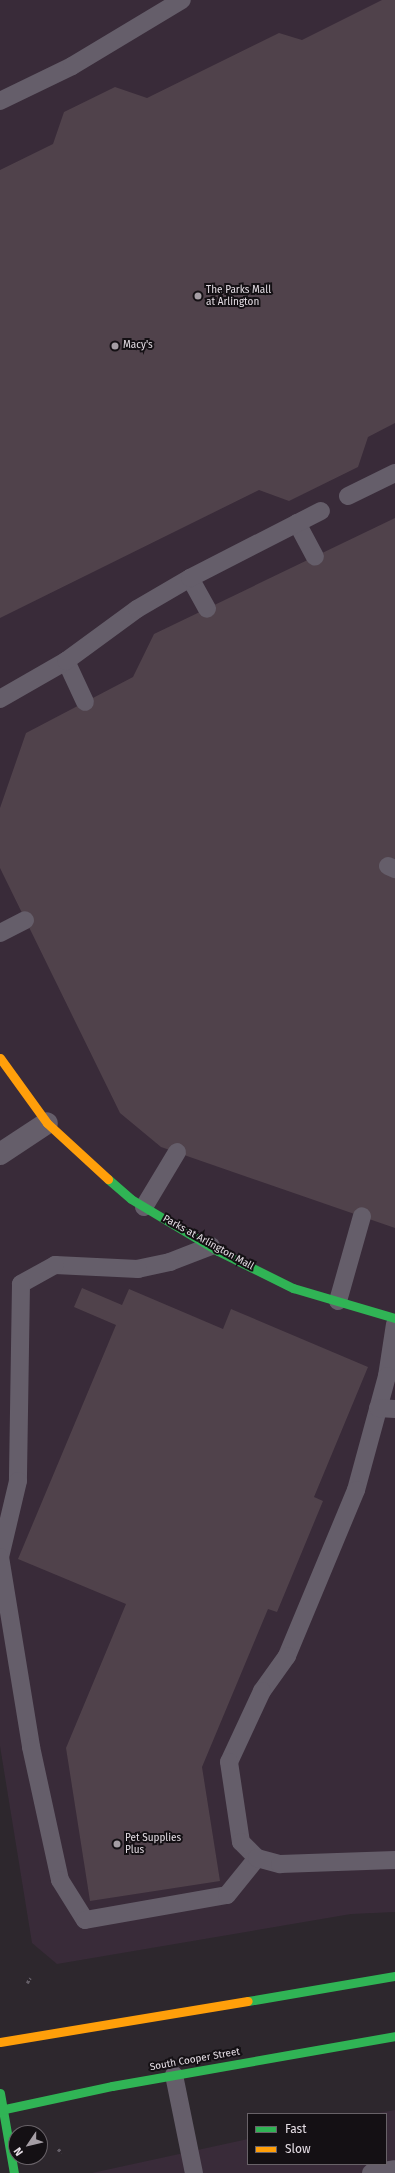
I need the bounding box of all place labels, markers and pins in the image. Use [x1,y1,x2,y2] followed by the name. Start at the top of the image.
[206,284,271,308] place label: The Parks Mall at Arlington
[193,291,203,301] marker: The Parks Mall at Arlington
[123,340,153,352] place label: Macy's
[110,341,120,351] marker: Macy's
[125,1832,181,1856] place label: Pet Supplies Plus
[112,1839,122,1849] marker: Pet Supplies Plus

